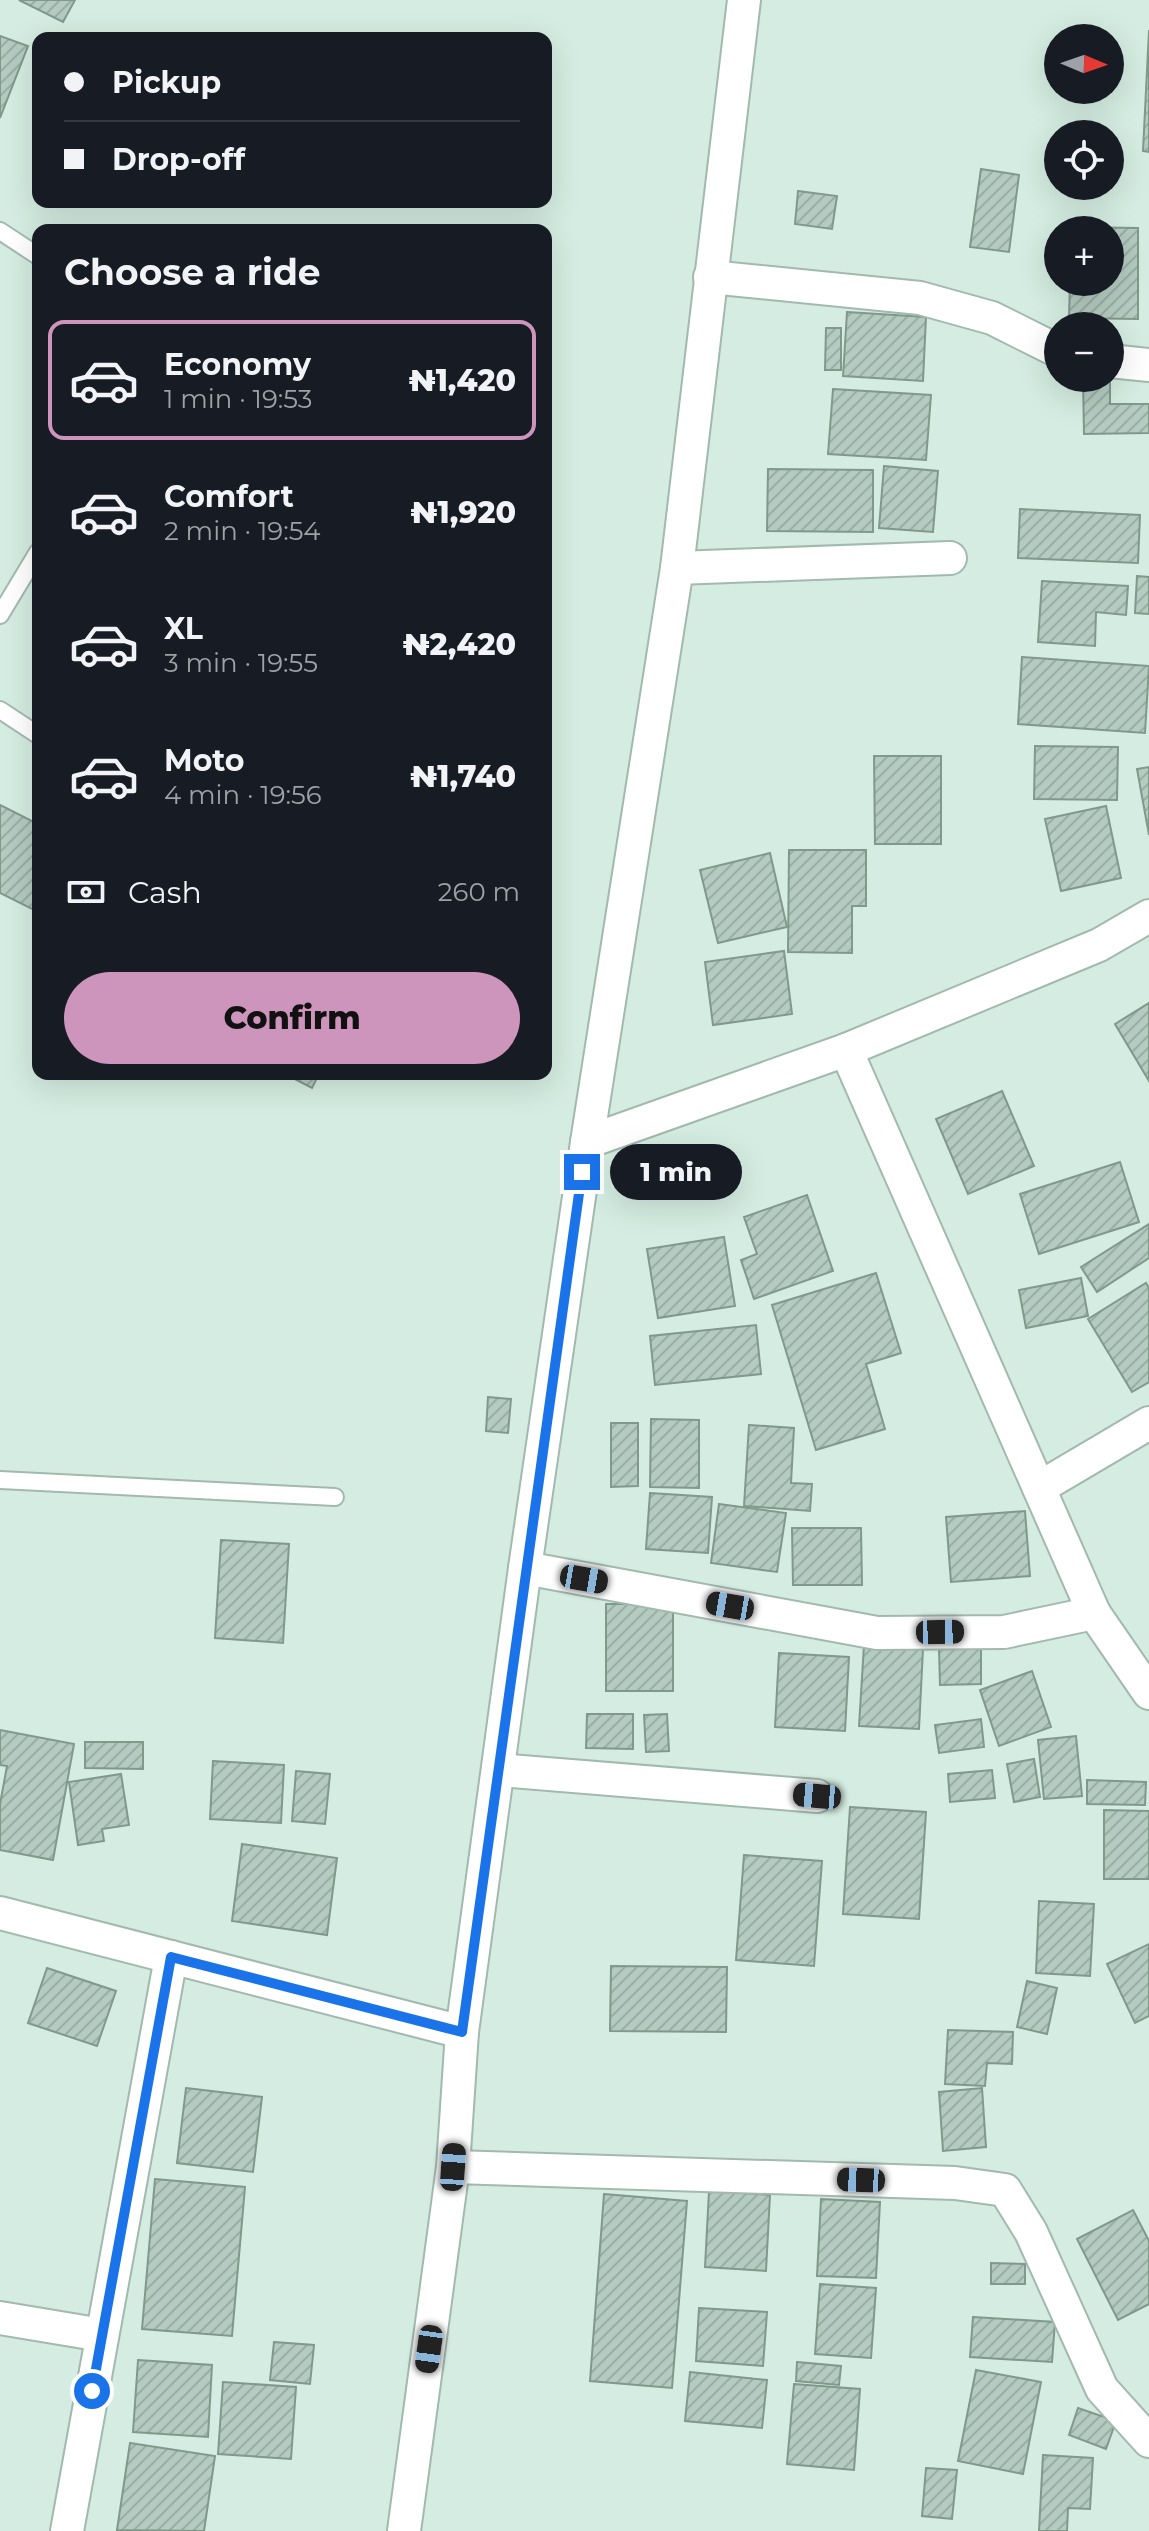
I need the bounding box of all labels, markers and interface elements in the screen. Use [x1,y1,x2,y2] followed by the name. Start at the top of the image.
[1044,24,1124,104] north arrow
[1044,24,1124,392] map controls
[112,64,221,101] text: Pickup
[1044,120,1124,200] button: locate
[112,141,245,178] text: Drop-off
[1044,216,1124,296] button: +
[64,250,321,294] text: Choose a ride
[1044,312,1124,392] button: −
[68,344,140,416] icon: car
[164,346,311,383] text: Economy
[408,362,516,399] text: ₦1,420
[164,383,313,415] text: 1 min · 19:53
[68,476,140,548] icon: car
[164,478,294,515] text: Comfort
[410,494,516,531] text: ₦1,920
[164,515,321,547] text: 2 min · 19:54
[68,608,140,680] icon: car
[164,610,203,647] text: XL
[402,626,516,663] text: ₦2,420
[164,647,318,679] text: 3 min · 19:55
[68,740,140,812] icon: car
[164,742,245,779] text: Moto
[410,758,516,795] text: ₦1,740
[164,779,322,811] text: 4 min · 19:56
[64,870,108,914] icon: cash
[128,874,202,911] text: Cash
[438,876,520,908] text: 260 m
[64,972,520,1064] button: Confirm
[610,1144,742,1200] callout: 1 min
[564,1154,600,1190] route end
[640,1156,712,1188] text: 1 min
[558,1563,610,1595] car
[704,1590,756,1622] car
[916,1620,964,1644] car
[792,1782,842,1810] car
[439,2142,467,2192] car
[837,2167,885,2193] car
[414,2324,444,2374] car
[74,2373,110,2409] route start

